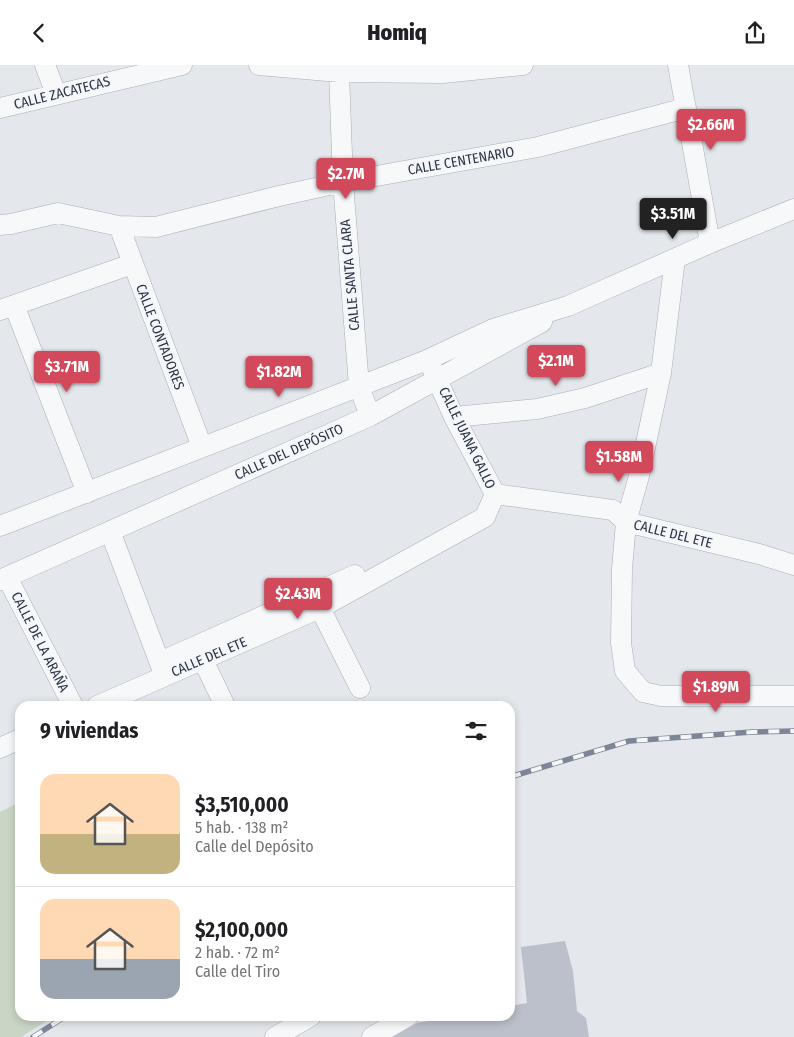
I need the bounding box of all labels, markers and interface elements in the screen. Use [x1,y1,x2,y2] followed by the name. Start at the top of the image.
[25,19,53,47] icon: back
[367,19,427,46] text: Homiq
[741,19,769,47] icon: share
[12,73,112,113] street label: CALLE ZACATECAS
[670,109,752,151] pin: $2.66M
[688,115,734,134] text: $2.66M
[406,143,516,179] street label: CALLE CENTENARIO
[311,157,381,200] pin: $2.7M
[327,164,365,183] text: $2.7M
[632,197,714,240] pin: $3.51M
[651,204,695,223] text: $3.51M
[337,218,363,331] street label: CALLE SANTA CLARA
[132,282,188,392] street label: CALLE CONTADORES
[521,345,591,387] pin: $2.1M
[26,351,108,393] pin: $3.71M
[538,351,574,370] text: $2.1M
[238,355,320,398] pin: $1.82M
[45,357,89,376] text: $3.71M
[256,362,302,381] text: $1.82M
[435,384,499,492] street label: CALLE JUANA GALLO
[232,419,346,484] street label: CALLE DEL DEPÓSITO
[578,441,660,483] pin: $1.58M
[596,447,642,466] text: $1.58M
[632,516,715,552] street label: CALLE DEL ETE
[257,577,339,620] pin: $2.43M
[275,584,321,603] text: $2.43M
[7,589,73,695] street label: CALLE DE LA ARAÑA
[169,633,250,681] street label: CALLE DEL ETE
[675,671,757,713] pin: $1.89M
[693,677,739,696] text: $1.89M
[462,717,490,745] icon: filters
[40,718,138,744] text: 9 viviendas
[195,792,289,818] text: $3,510,000
[80,794,140,854] icon: home
[195,818,288,837] text: 5 hab. · 138 m²
[195,837,314,856] text: Calle del Depósito
[195,917,288,943] text: $2,100,000
[80,919,140,979] icon: home
[195,943,280,962] text: 2 hab. · 72 m²
[195,962,280,981] text: Calle del Tiro

